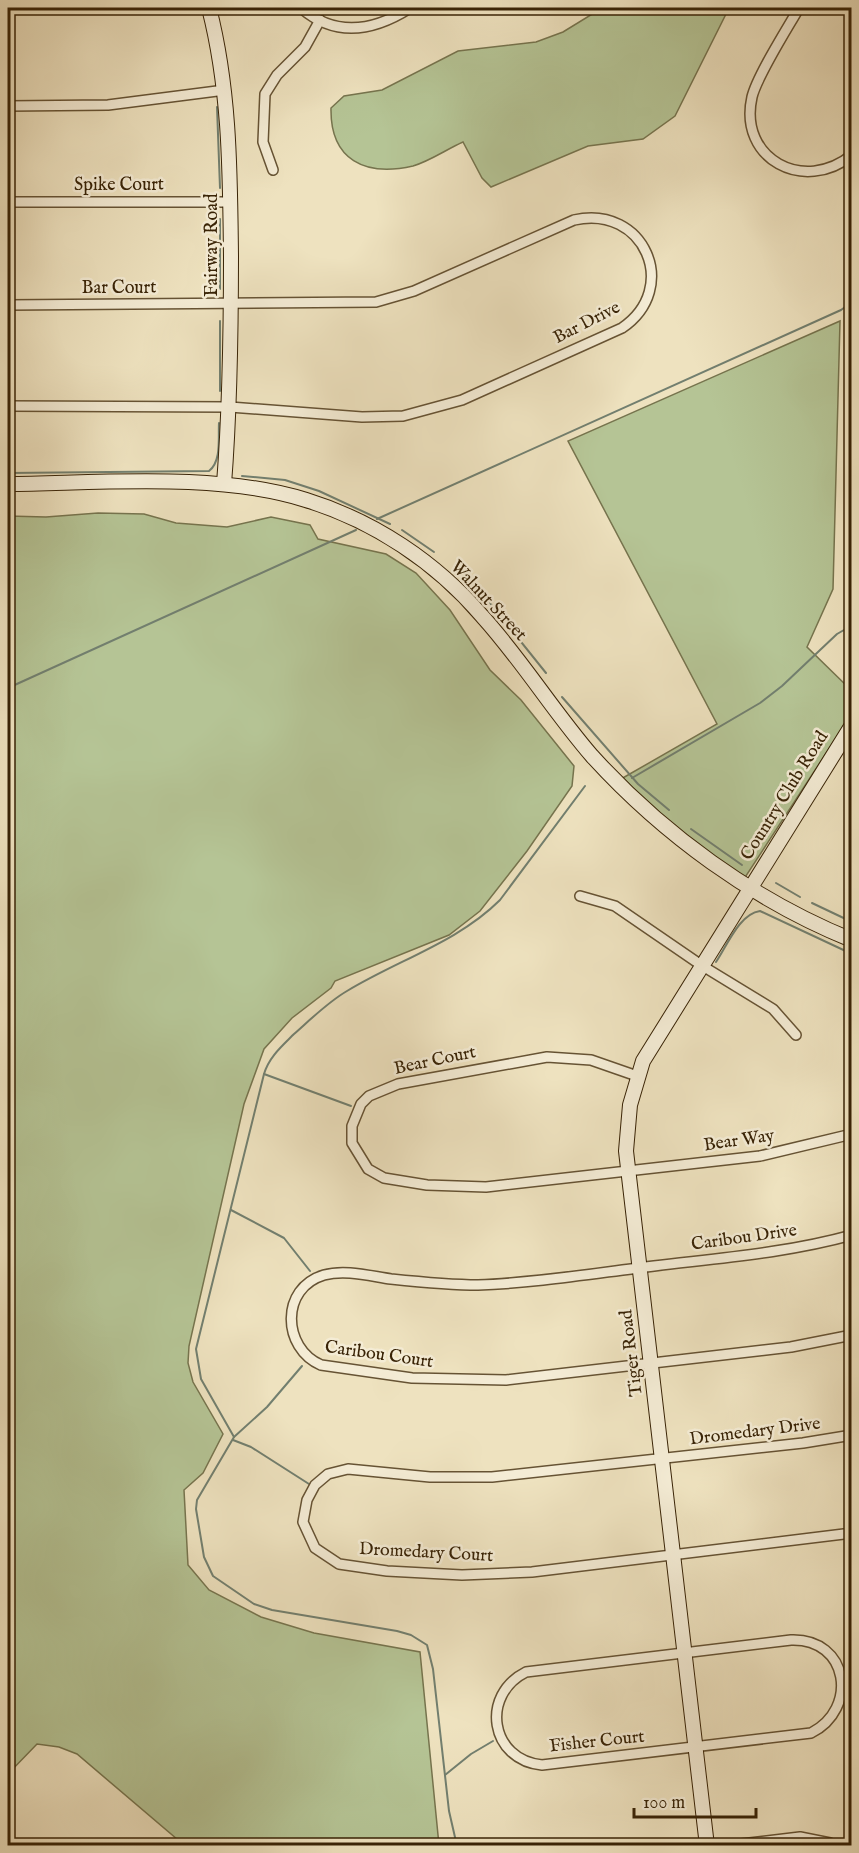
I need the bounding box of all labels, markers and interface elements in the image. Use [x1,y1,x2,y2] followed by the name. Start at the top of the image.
[74,174,164,197] street label: Spike Court
[201,193,224,297] street label: Fairway Road
[82,277,156,300] street label: Bar Court
[550,296,624,350] street label: Bar Drive
[445,556,531,646] street label: Walnut Street
[736,727,834,865] street label: Country Club Road
[392,1041,478,1081] street label: Bear Court
[702,1125,776,1157] street label: Bear Way
[690,1219,798,1257] street label: Caribou Drive
[615,1308,649,1398] street label: Tiger Road
[323,1336,435,1374] street label: Caribou Court
[688,1413,822,1451] street label: Dromedary Drive
[358,1538,494,1568] street label: Dromedary Court
[548,1726,646,1758] street label: Fisher Court
[634,1781,756,1819] scale bar
[643,1792,685,1815] text: 100 m

